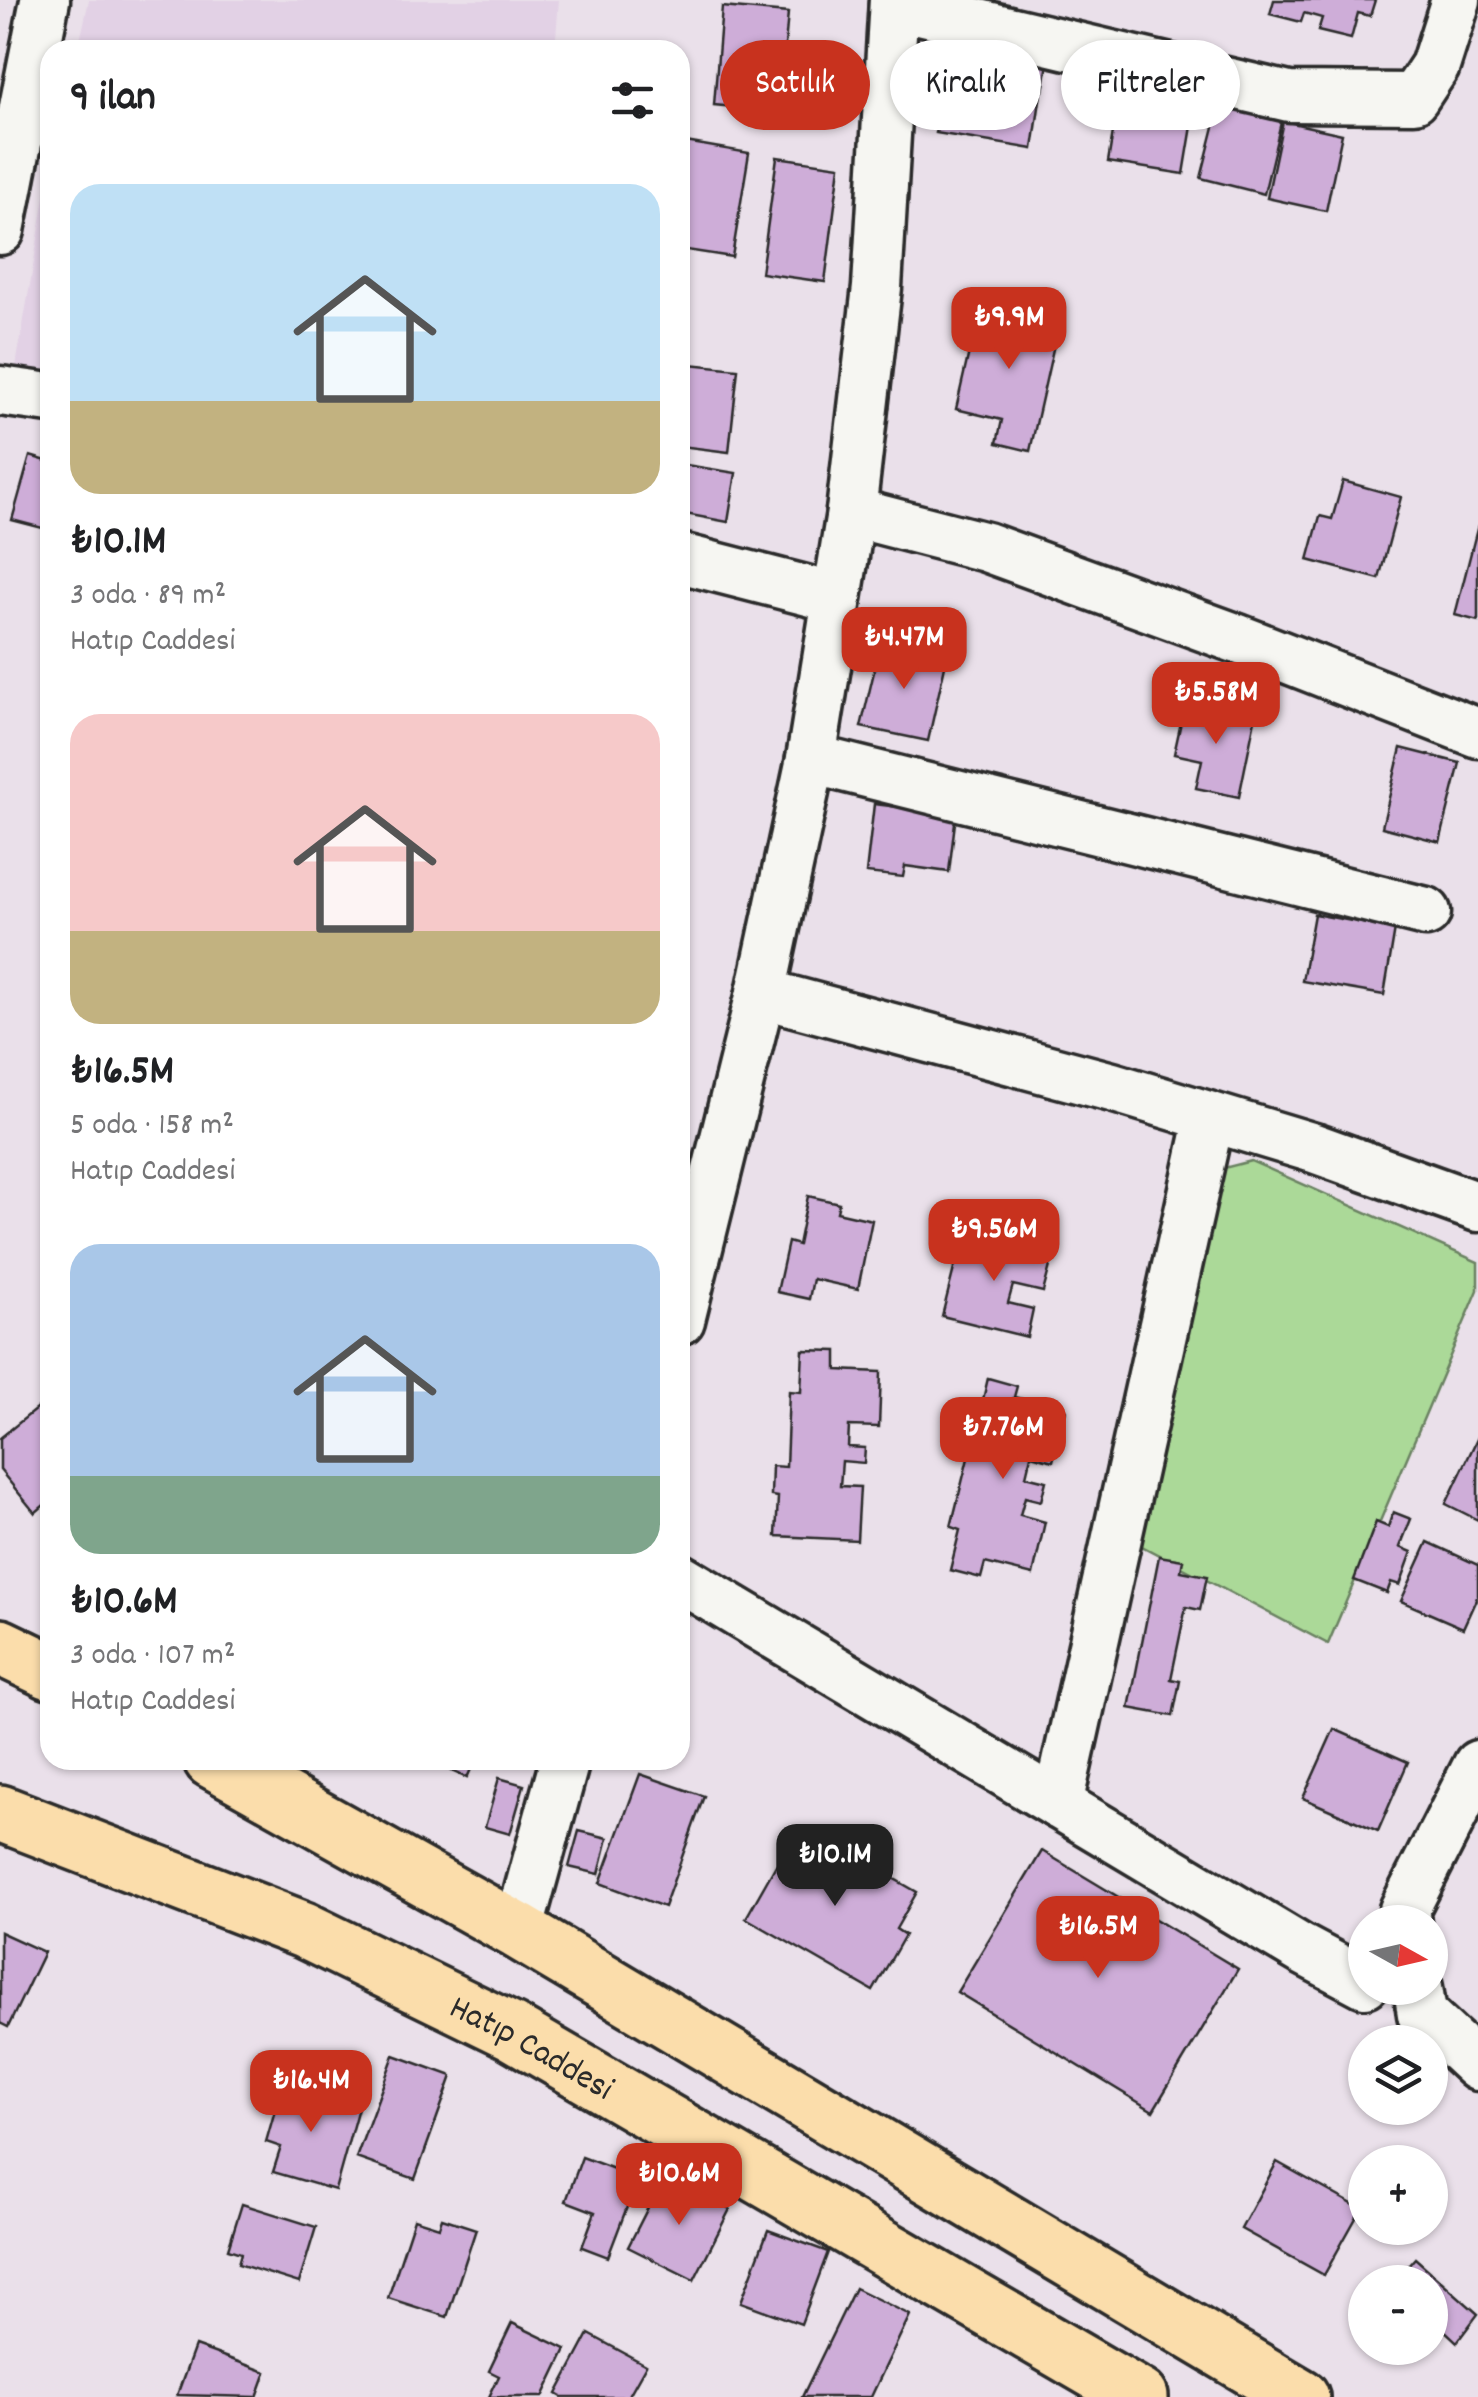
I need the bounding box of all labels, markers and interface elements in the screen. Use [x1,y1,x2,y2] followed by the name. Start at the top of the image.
[720,40,870,130] chip: Satılık
[890,40,1041,130] chip: Kiralık
[1061,40,1240,130] chip: Filtreler
[70,70,156,130] text: 9 ilan
[605,73,660,128] icon: filters
[275,249,455,429] icon: home
[939,287,1079,372] pin: ₺9.9M
[973,296,1045,342] text: ₺9.9M
[70,514,166,574] text: ₺10.1M
[70,574,226,620] text: 3 oda · 89 m²
[823,607,985,692] pin: ₺4.47M
[864,616,944,662] text: ₺4.47M
[70,620,235,666] text: Hatıp Caddesi
[1135,662,1297,747] pin: ₺5.58M
[1174,671,1258,717] text: ₺5.58M
[275,779,455,959] icon: home
[70,1044,174,1104] text: ₺16.5M
[70,1104,234,1150] text: 5 oda · 158 m²
[70,1150,235,1196] text: Hatıp Caddesi
[913,1199,1075,1284] pin: ₺9.56M
[950,1208,1038,1254] text: ₺9.56M
[275,1309,455,1489] icon: home
[922,1397,1084,1482] pin: ₺7.76M
[962,1406,1044,1452] text: ₺7.76M
[70,1574,178,1634] text: ₺10.6M
[70,1634,235,1680] text: 3 oda · 107 m²
[70,1680,235,1726] text: Hatıp Caddesi
[754,1824,916,1909] pin: ₺10.1M
[798,1833,872,1879] text: ₺10.1M
[1017,1896,1179,1981] pin: ₺16.5M
[1058,1905,1138,1951] text: ₺16.5M
[1348,1905,1448,2005] north arrow
[1348,1905,1448,2365] map controls
[440,1985,622,2115] street label: Hatıp Caddesi
[1348,2025,1448,2125] button: layers
[230,2050,392,2135] pin: ₺16.4M
[272,2059,350,2105] text: ₺16.4M
[598,2143,760,2228] pin: ₺10.6M
[1348,2145,1448,2245] button: +
[638,2152,720,2198] text: ₺10.6M
[1348,2265,1448,2365] button: −

